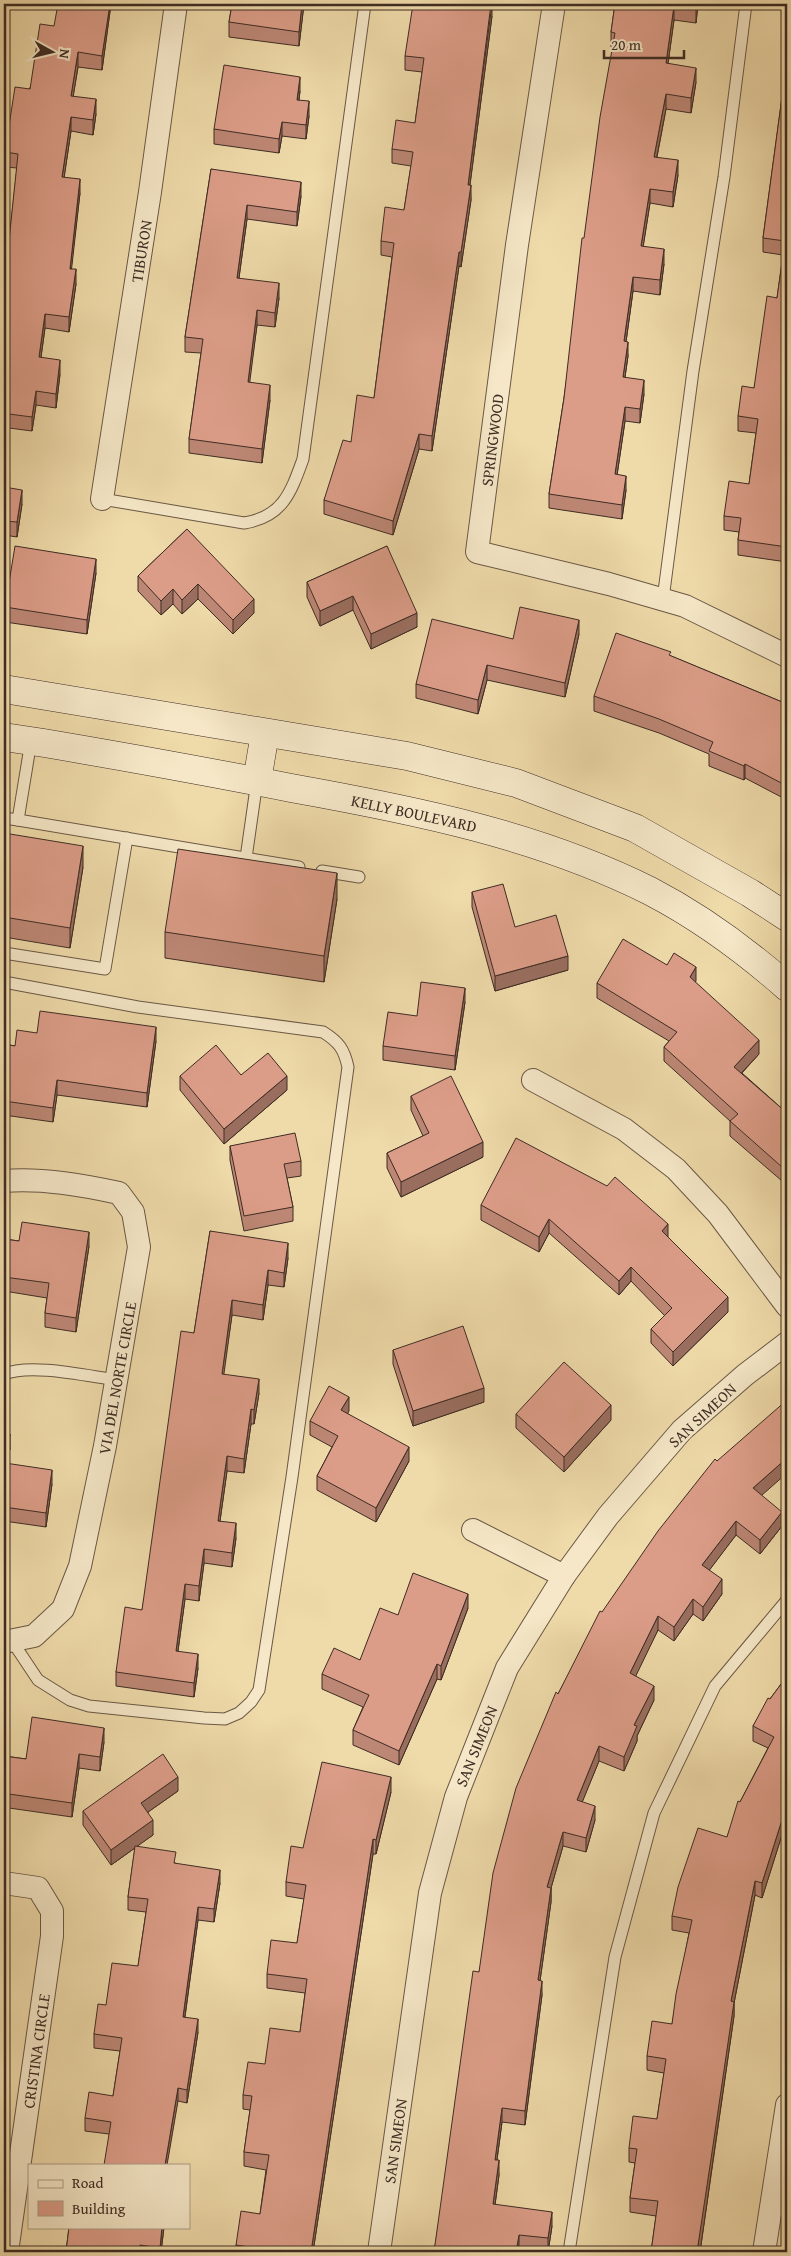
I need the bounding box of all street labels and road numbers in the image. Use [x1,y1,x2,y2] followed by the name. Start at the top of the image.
[124,218,158,284] street label: TIBURON
[474,392,510,488] street label: SPRINGWOOD
[349,788,479,838] street label: KELLY BOULEVARD
[92,1300,142,1456] street label: VIA DEL NORTE CIRCLE
[663,1377,742,1453] street label: SAN SIMEON
[449,1701,503,1790] street label: SAN SIMEON
[16,1992,56,2110] street label: CRISTINA CIRCLE
[377,2096,413,2185] street label: SAN SIMEON

